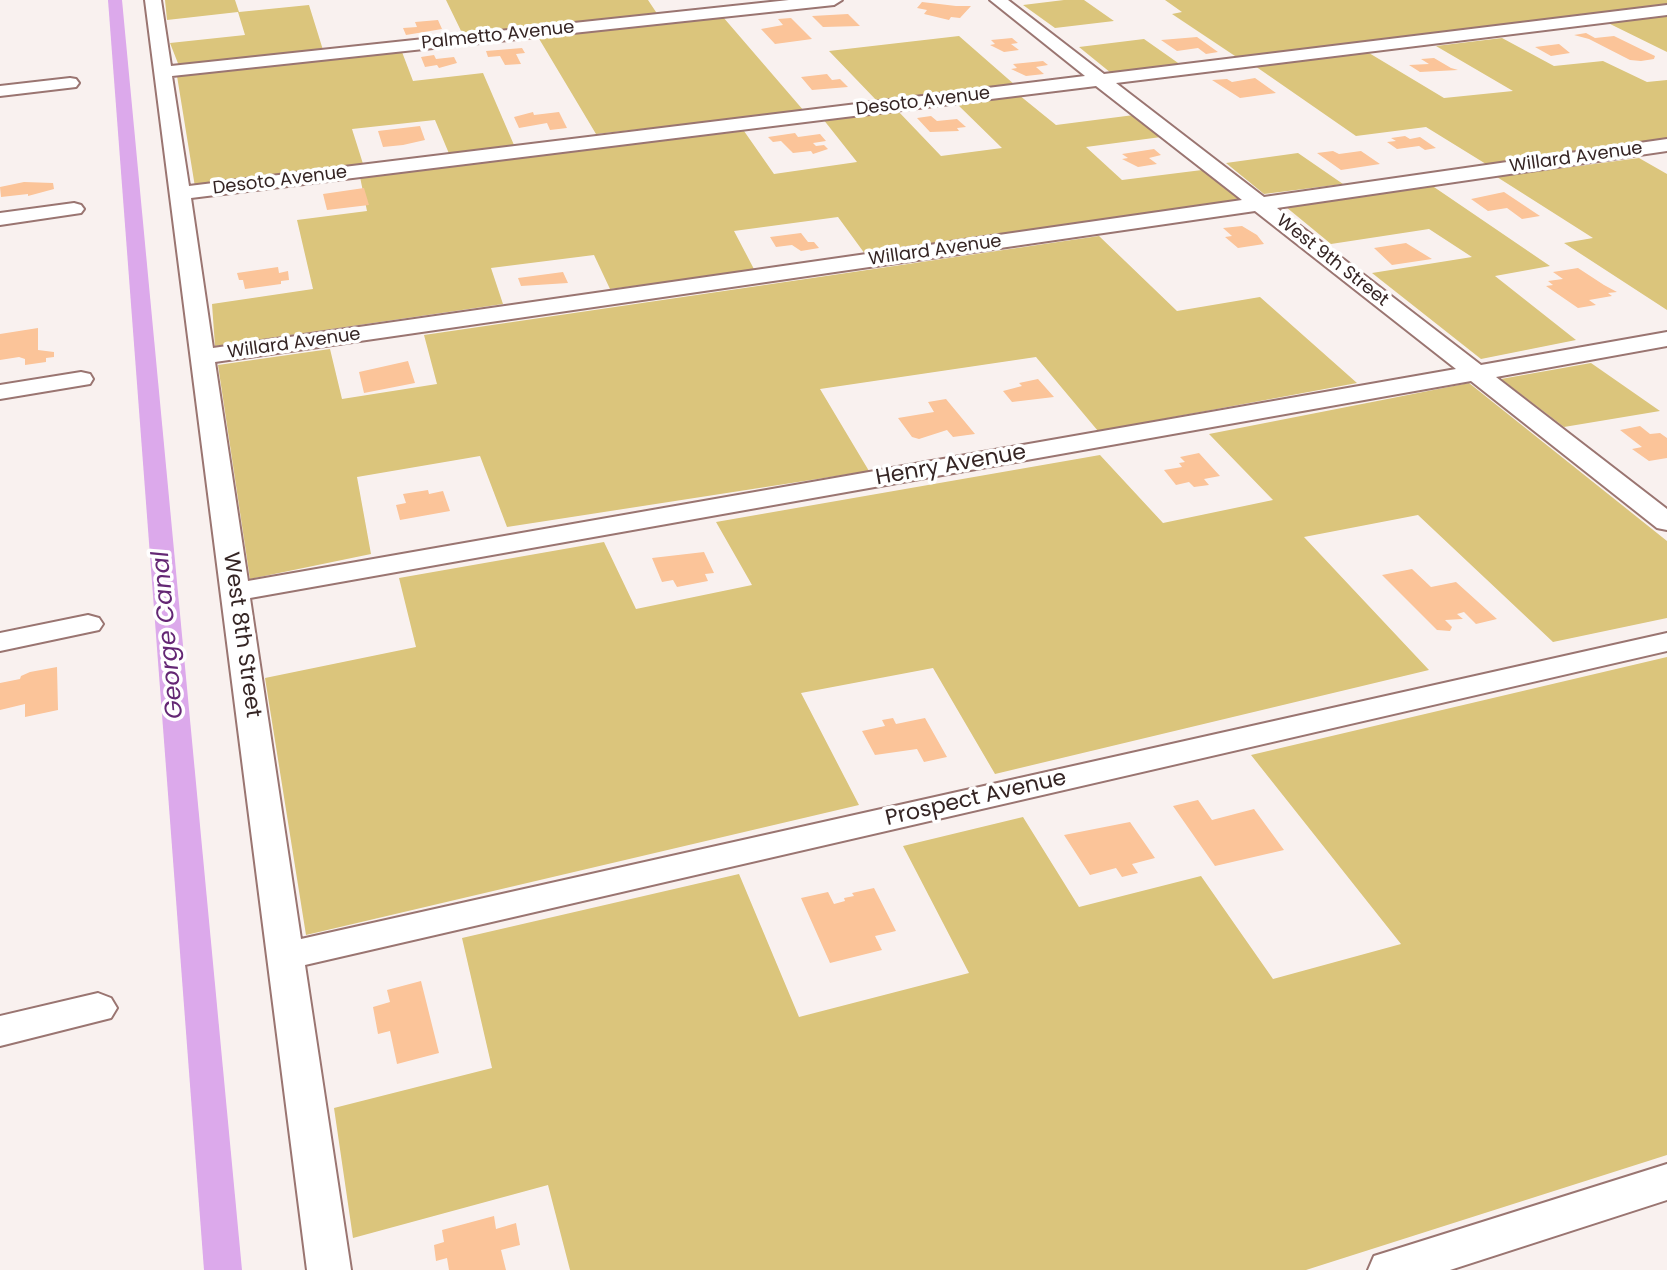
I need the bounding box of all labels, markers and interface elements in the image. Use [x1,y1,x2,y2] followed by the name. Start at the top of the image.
[420,17,576,55] street label: Palmetto Avenue
[855,83,991,121] street label: Desoto Avenue
[1508,138,1644,178] street label: Willard Avenue
[212,162,348,200] street label: Desoto Avenue
[1272,211,1392,311] street label: West 9th Street
[867,231,1003,271] street label: Willard Avenue
[226,324,362,364] street label: Willard Avenue
[874,440,1028,492] street label: Henry Avenue
[147,550,191,720] water label: George Canal
[216,551,266,719] street label: West 8th Street
[883,765,1069,833] street label: Prospect Avenue

